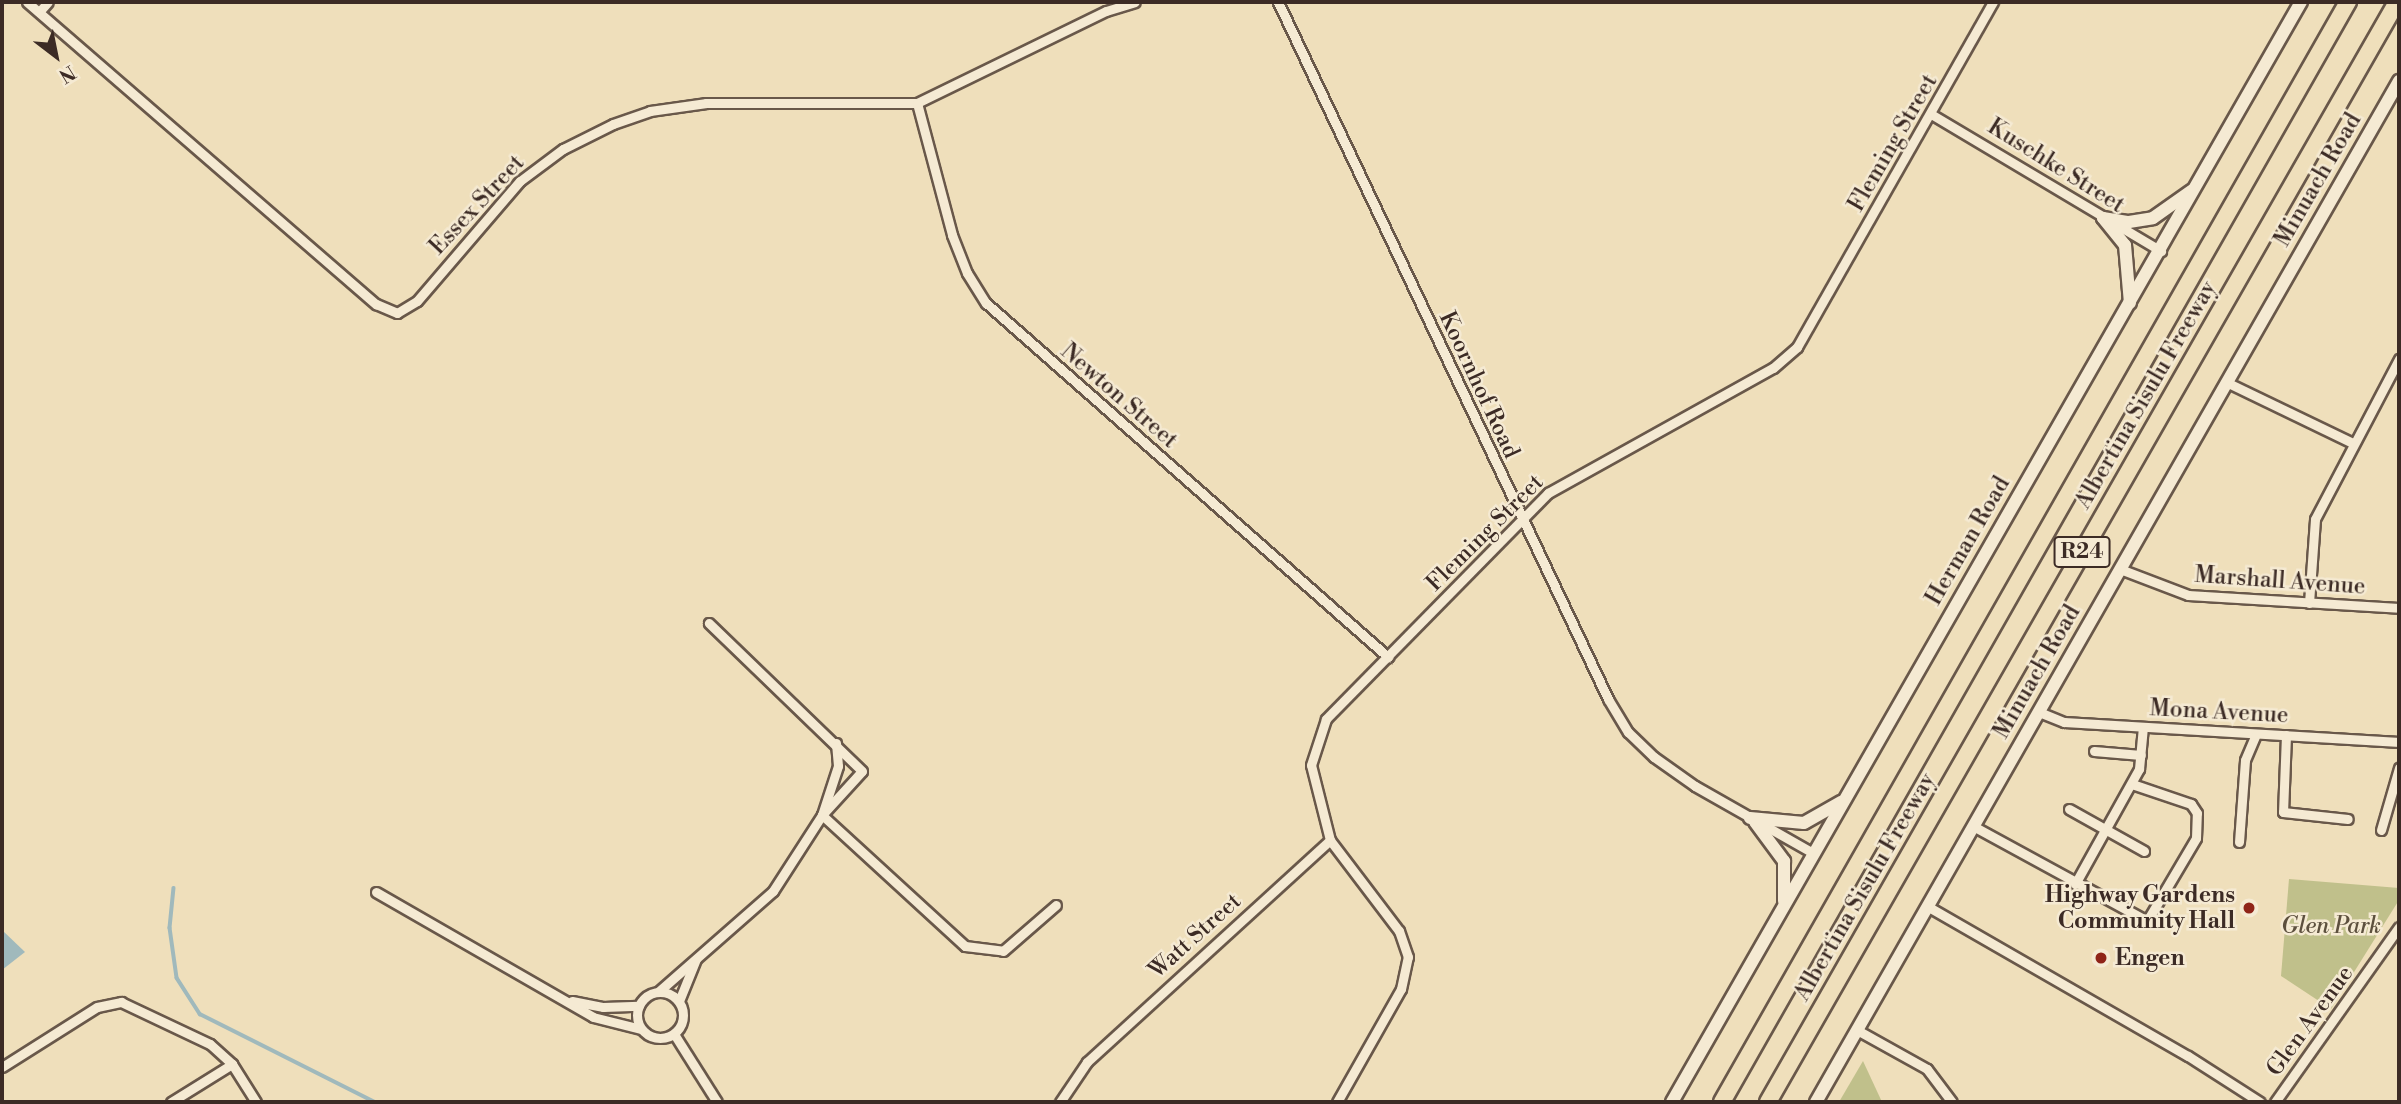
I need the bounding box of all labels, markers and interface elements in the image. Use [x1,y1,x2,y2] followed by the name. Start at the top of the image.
[21,21,91,91] north arrow
[54,60,80,88] text: N
[1843,69,1943,217] street label: Fleming Street
[2269,108,2367,252] street label: Minuach Road
[1982,113,2130,219] street label: Kuschke Street
[424,149,530,261] street label: Essex Street
[2069,276,2223,514] street label: Albertina Sisulu Freeway
[1433,307,1525,463] street label: Koornhof Road
[1055,338,1183,454] street label: Newton Street
[1421,469,1549,597] street label: Fleming Street
[1920,472,2016,610] street label: Herman Road
[2052,534,2112,570] road number: R24
[2194,561,2366,601] street label: Marshall Avenue
[1988,600,2086,744] street label: Minuach Road
[2149,695,2289,729] street label: Mona Avenue
[1788,768,1942,1006] street label: Albertina Sisulu Freeway
[2045,881,2235,935] place label: Highway Gardens Community Hall
[1143,887,1247,985] street label: Watt Street
[2241,900,2257,916] marker: Highway Gardens Community Hall
[2281,912,2381,940] park label: Glen Park
[2115,944,2185,972] place label: Engen
[2093,950,2109,966] marker: Engen
[2261,960,2359,1082] street label: Glen Avenue

